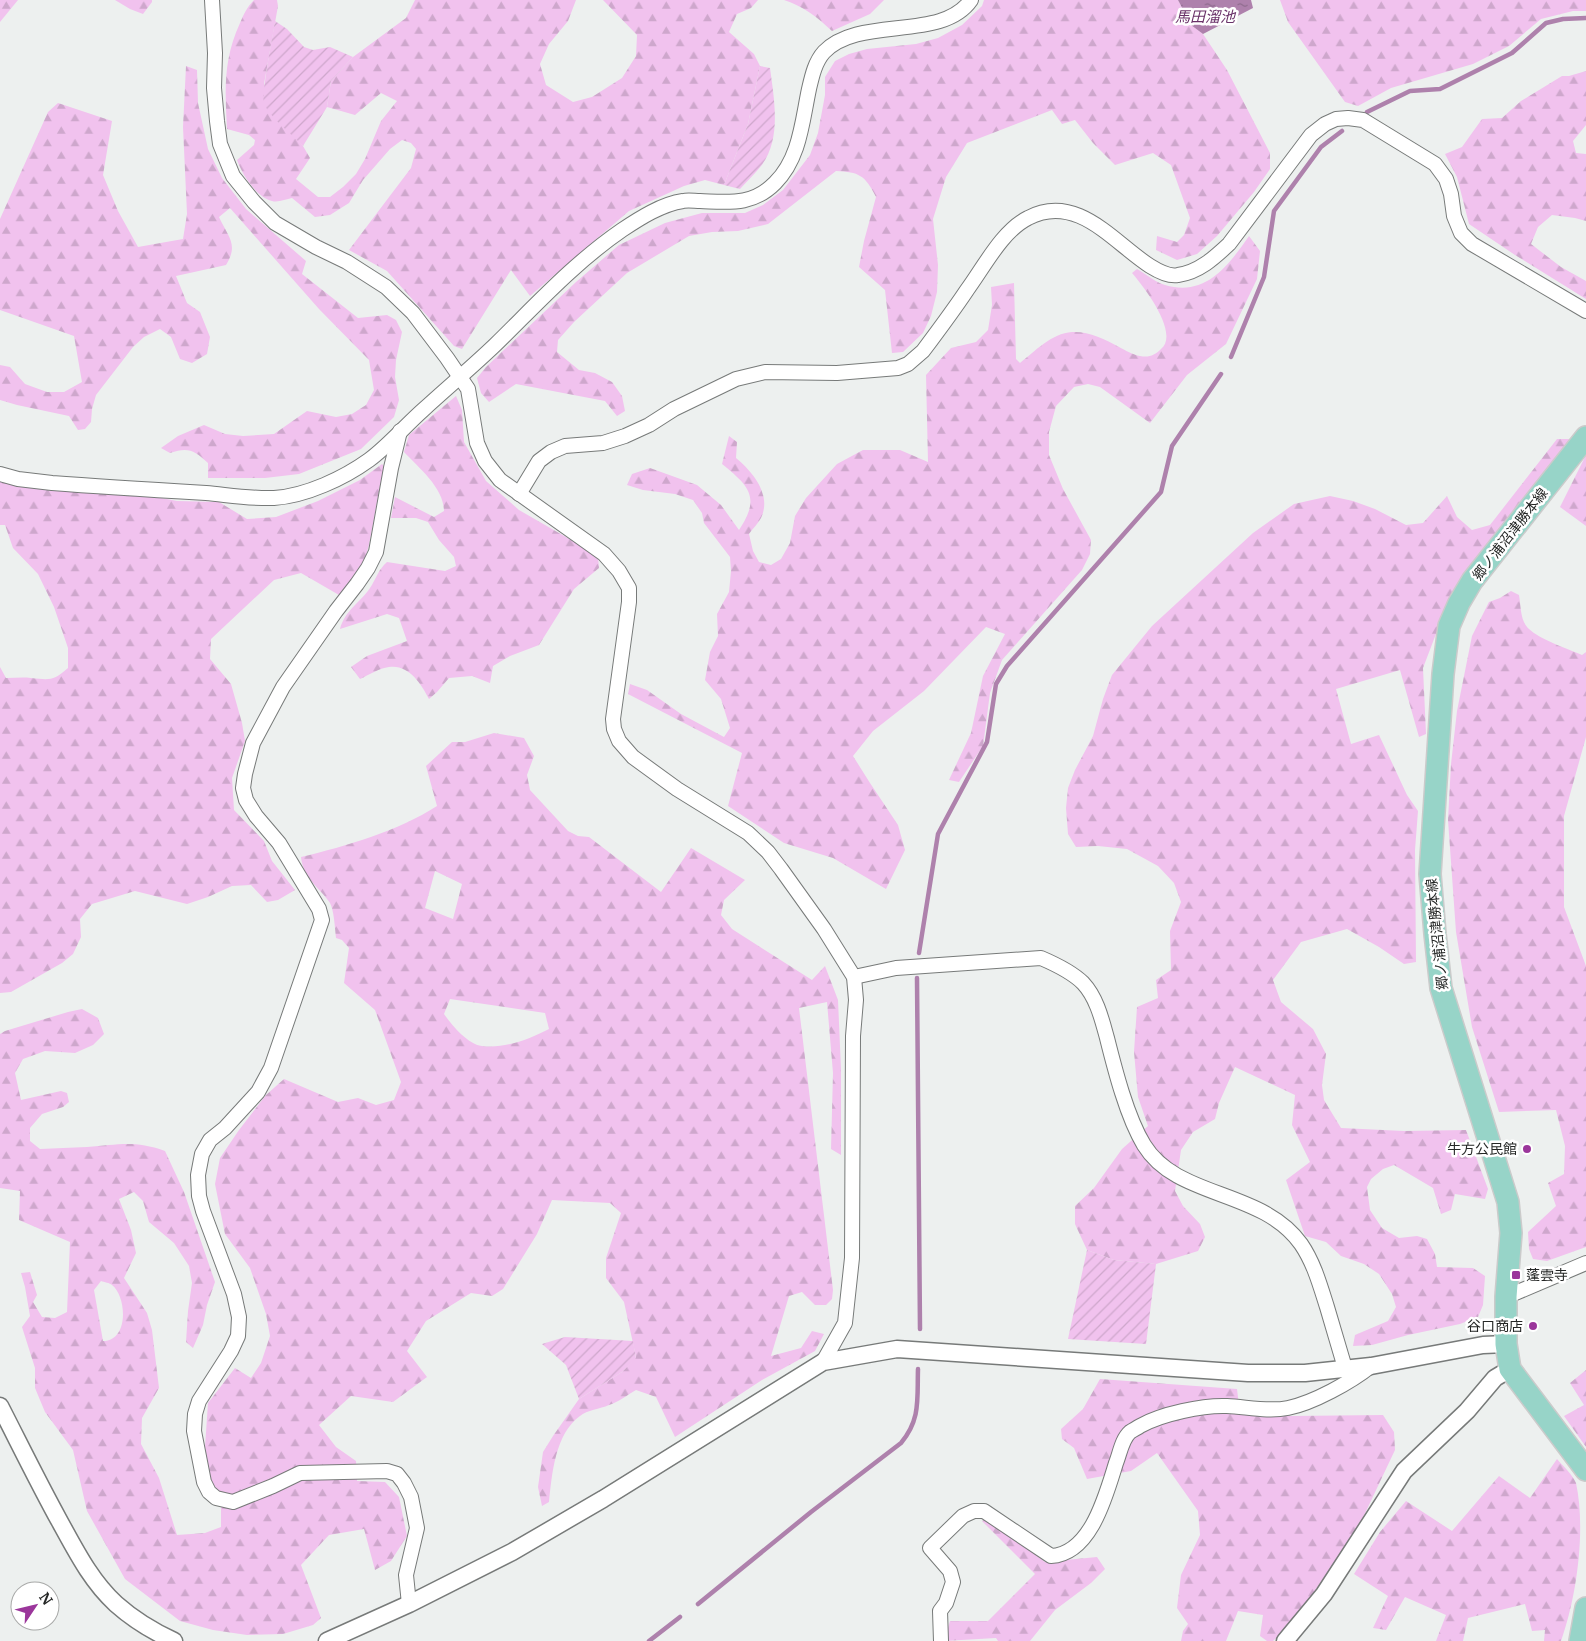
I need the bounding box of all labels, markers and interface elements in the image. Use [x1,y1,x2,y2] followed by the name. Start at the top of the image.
[1175,7,1237,26] water label: 馬田溜池
[1468,484,1552,584] street label: 郷ノ浦沼津勝本線
[1422,877,1452,991] street label: 郷ノ浦沼津勝本線
[1447,1140,1517,1158] place label: 牛方公民館
[1521,1143,1533,1155] marker: 牛方公民館
[1526,1266,1568,1284] place label: 蓬雲寺
[1510,1269,1522,1281] marker: 蓬雲寺
[1467,1317,1523,1335] place label: 谷口商店
[1527,1320,1539,1332] marker: 谷口商店
[10,1581,60,1631] north arrow
[35,1589,56,1608] text: N

